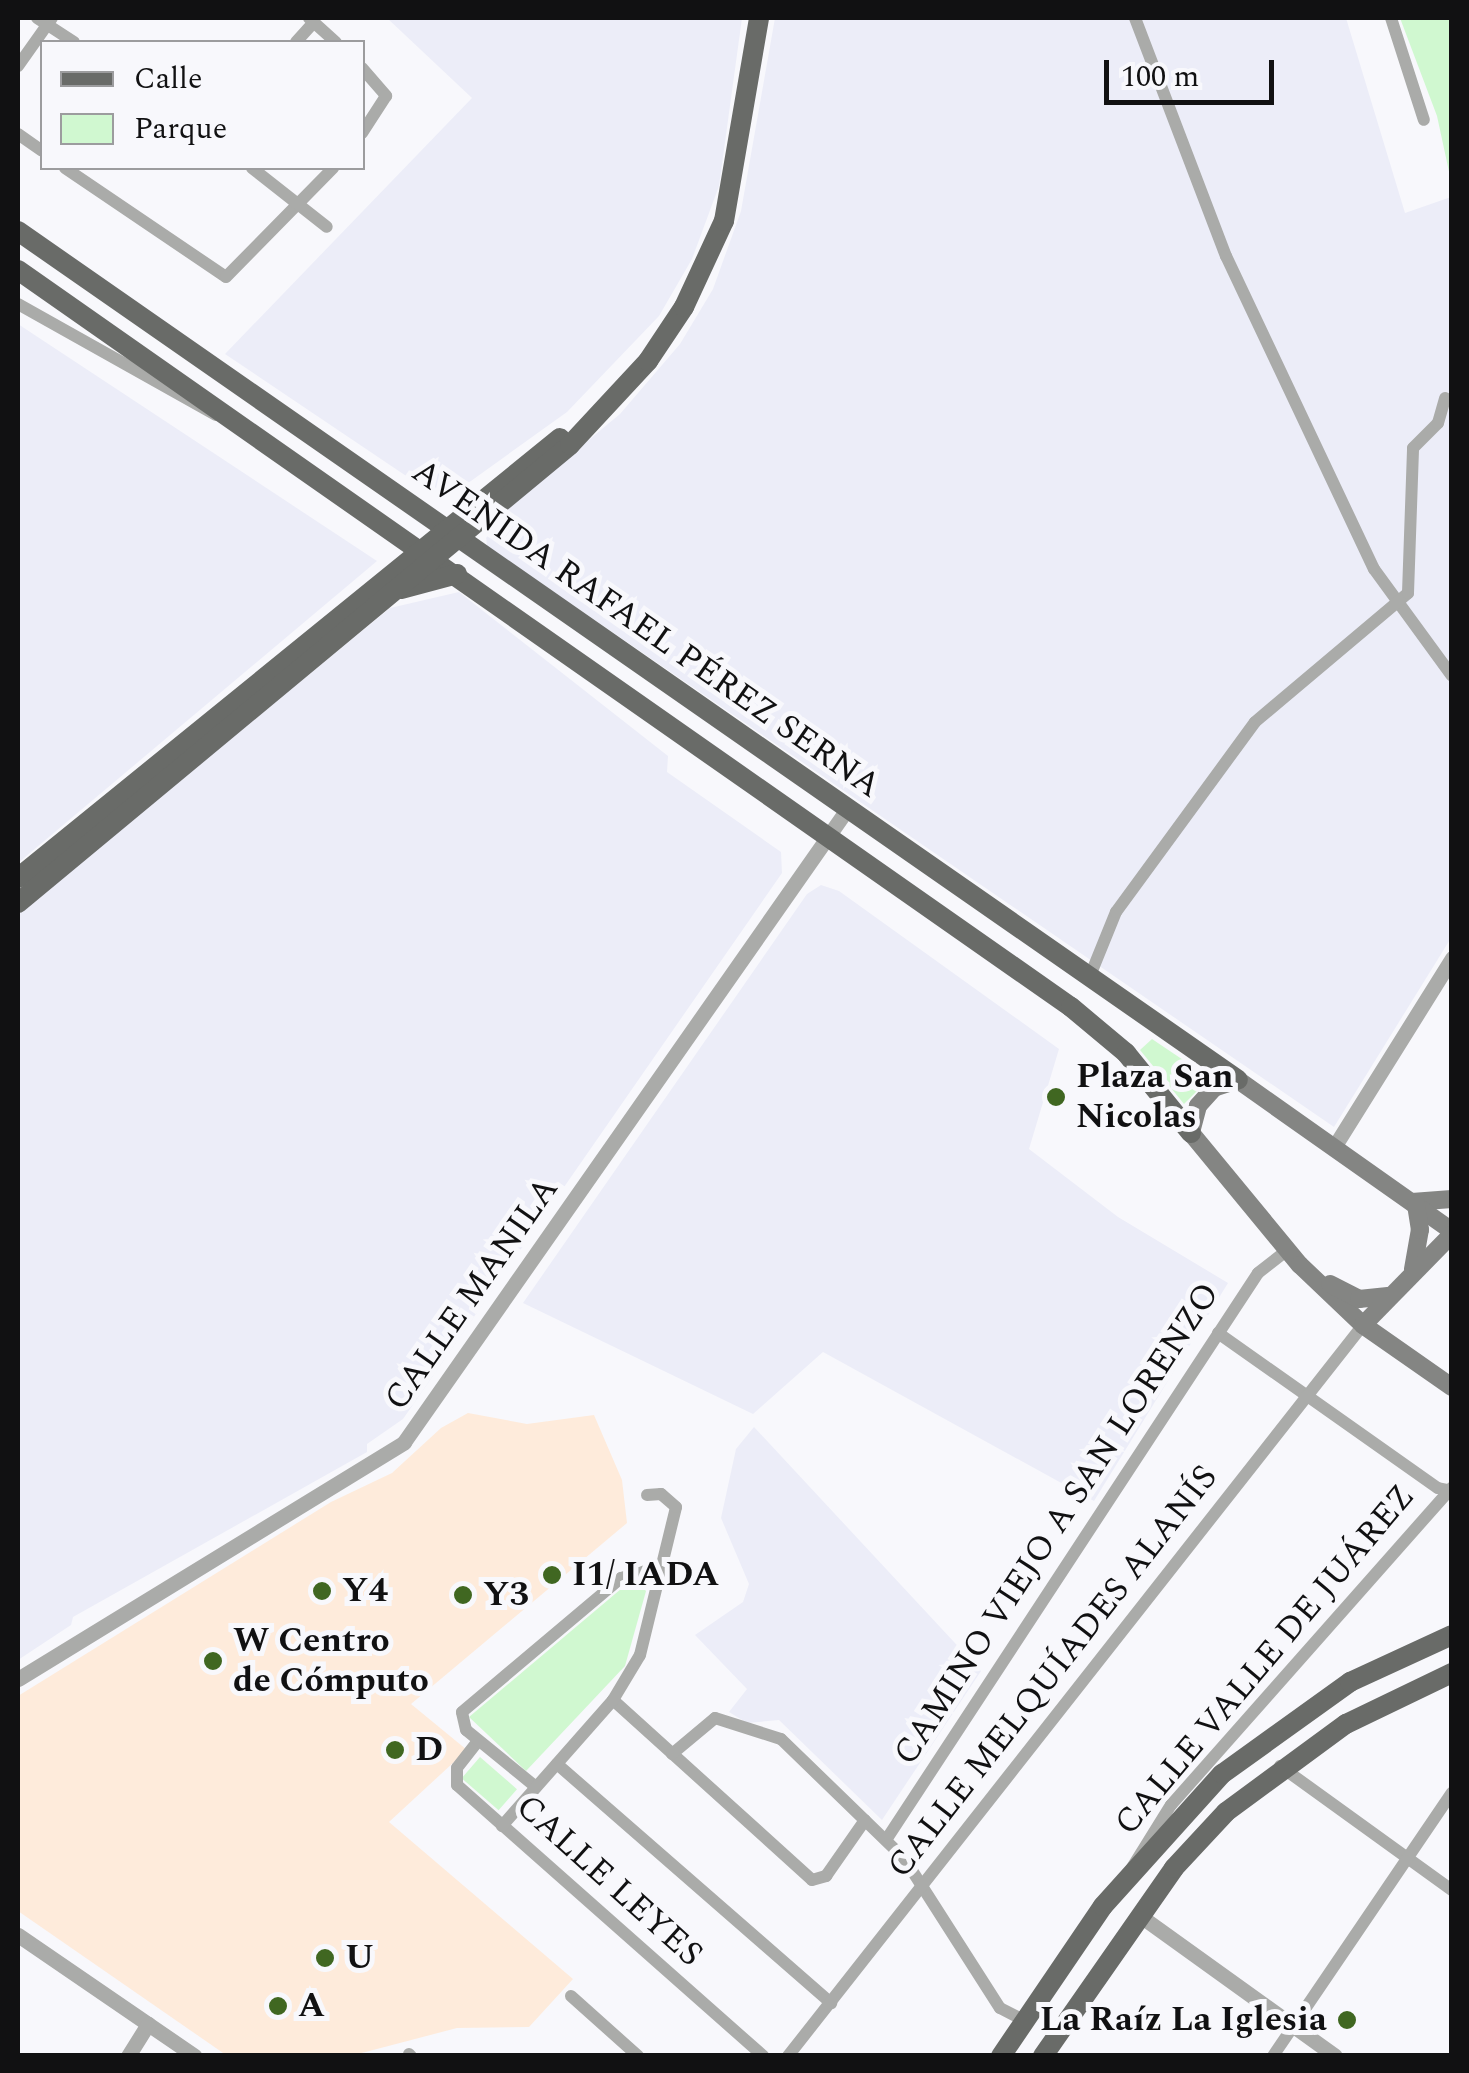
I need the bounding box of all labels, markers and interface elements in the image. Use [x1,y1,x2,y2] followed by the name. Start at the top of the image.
[40,40,365,170] legend
[1109,40,1279,102] scale bar
[1121,54,1199,100] text: 100 m
[134,56,202,102] text: Calle
[134,106,227,152] text: Parque
[404,451,888,807] street label: AVENIDA RAFAEL PÉREZ SERNA
[1076,1056,1234,1138] place label: Plaza San Nicolas
[1045,1086,1067,1108] marker: Plaza San Nicolas
[376,1169,568,1419] street label: CALLE MANILA
[885,1275,1229,1773] street label: CAMINO VIEJO A SAN LORENZO
[879,1457,1227,1887] street label: CALLE MELQUÍADES ALANÍS
[1106,1476,1424,1844] street label: CALLE VALLE DE JUÁREZ
[572,1554,719,1596] place label: I1/ IADA
[541,1564,563,1586] marker: I1/ IADA
[342,1570,388,1612] place label: Y4
[483,1574,529,1616] place label: Y3
[311,1580,333,1602] marker: Y4
[452,1584,474,1606] marker: Y3
[233,1620,429,1702] place label: W Centro de Cómputo
[202,1650,224,1672] marker: W Centro de Cómputo
[415,1729,443,1771] place label: D
[384,1739,406,1761] marker: D
[507,1786,711,1976] street label: CALLE LEYES
[345,1937,374,1979] place label: U
[314,1947,336,1969] marker: U
[298,1985,325,2027] place label: A
[267,1995,289,2017] marker: A
[1040,1999,1327,2041] place label: La Raíz La Iglesia
[1336,2009,1358,2031] marker: La Raíz La Iglesia

